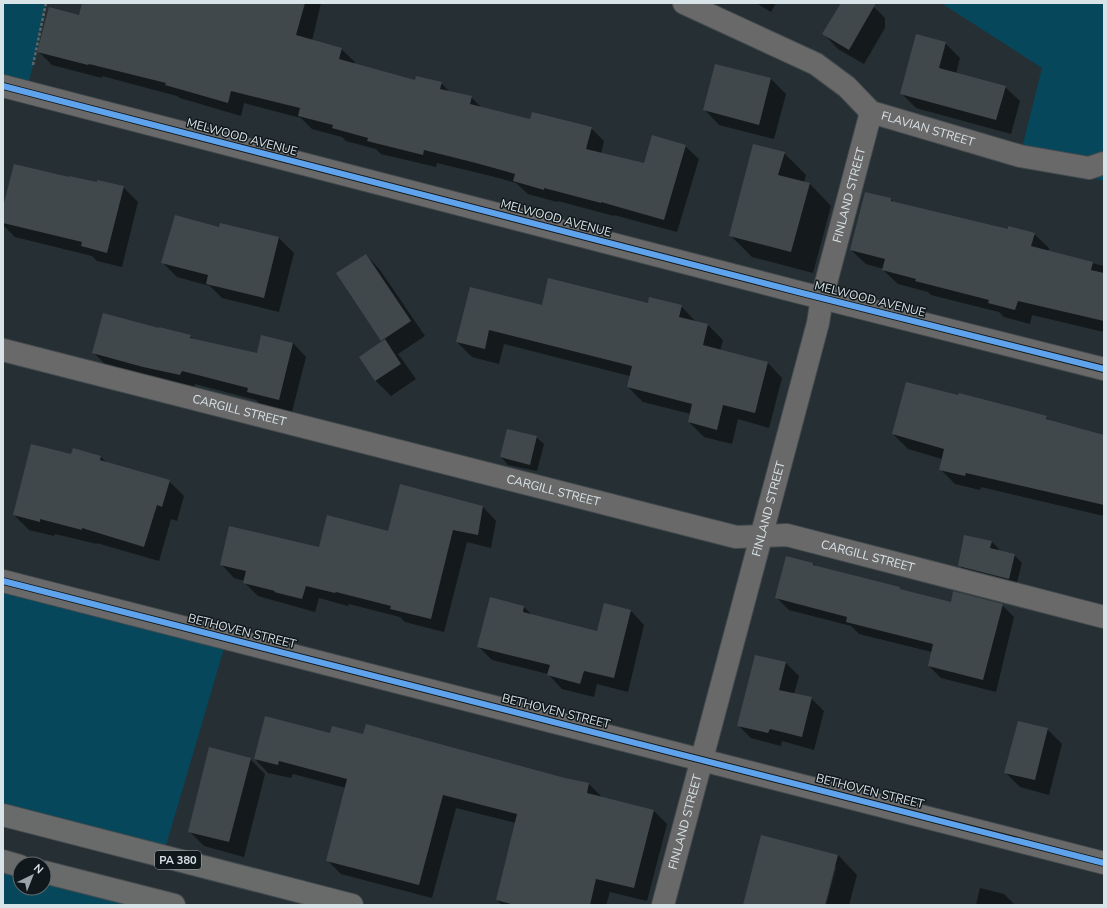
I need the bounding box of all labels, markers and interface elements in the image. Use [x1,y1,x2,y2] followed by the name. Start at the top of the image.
[879,107,977,150] street label: FLAVIAN STREET
[185,115,299,159] street label: MELWOOD AVENUE
[829,145,870,245] street label: FINLAND STREET
[499,196,613,240] street label: MELWOOD AVENUE
[813,277,927,321] street label: MELWOOD AVENUE
[191,391,289,430] street label: CARGILL STREET
[748,459,789,558] street label: FINLAND STREET
[505,471,603,510] street label: CARGILL STREET
[819,536,917,576] street label: CARGILL STREET
[186,610,299,652] street label: BETHOVEN STREET
[500,690,613,732] street label: BETHOVEN STREET
[814,770,927,812] street label: BETHOVEN STREET
[665,772,706,871] street label: FINLAND STREET
[155,851,201,869] road number: PA 380
[12,856,52,896] north arrow
[30,861,47,877] text: N

